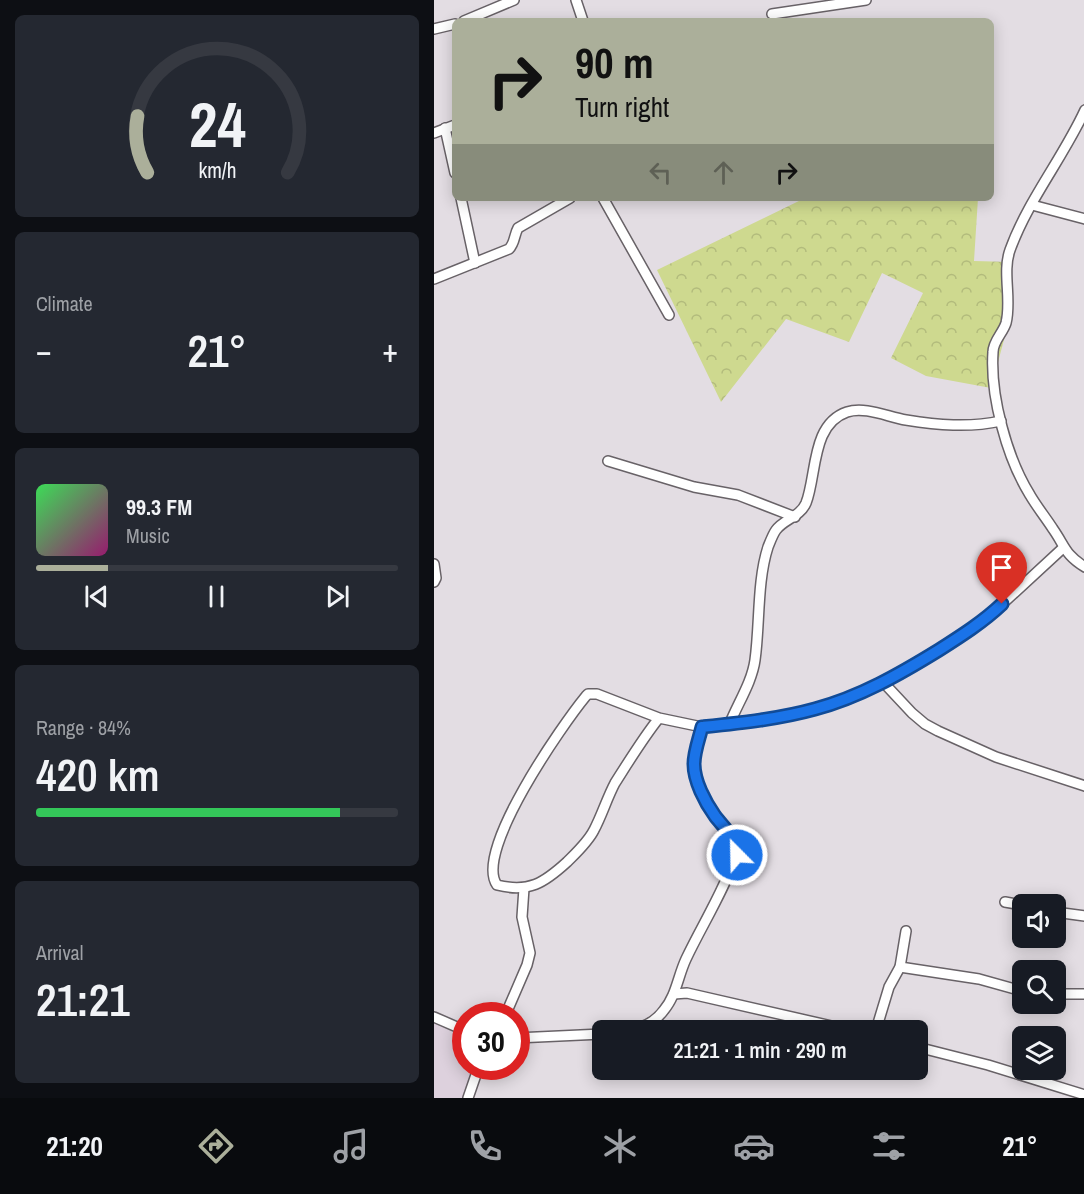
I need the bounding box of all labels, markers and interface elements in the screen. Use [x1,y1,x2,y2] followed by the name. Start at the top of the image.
[575,35,654,91] text: 90 m
[476,42,554,120] icon: right
[189,82,245,166] text: 24
[575,89,669,125] text: Turn right
[198,156,236,185] text: km/h
[644,156,677,189] icon: left
[707,156,740,189] icon: ahead
[770,156,803,189] icon: right
[36,290,93,317] text: Climate
[187,320,247,381] text: 21°
[36,328,52,372] text: −
[382,328,398,372] text: +
[126,492,192,522] text: 99.3 FM
[126,522,170,549] text: Music
[976,542,1027,604] pin
[985,551,1018,584] icon: arrive
[80,580,113,613] icon: previous
[200,580,233,613] icon: pause
[321,580,354,613] icon: next
[36,714,131,741] text: Range · 84%
[36,744,160,805] text: 420 km
[705,823,769,887] position arrow
[1012,894,1066,1080] map controls
[1012,894,1066,948] button: sound
[36,939,83,966] text: Arrival
[1012,960,1066,1014] button: search
[36,969,130,1030] text: 21:21
[452,1002,530,1080] speed limit sign: 30
[1012,1026,1066,1080] button: layers
[673,1035,847,1065] text: 21:21 · 1 min · 290 m
[195,1125,237,1167] icon: directions
[330,1125,372,1167] icon: music
[464,1125,506,1167] icon: phone
[599,1125,641,1167] icon: climate
[733,1125,775,1167] icon: car
[868,1125,910,1167] icon: filters
[46,1128,103,1164] text: 21:20
[1002,1128,1038,1164] text: 21°

